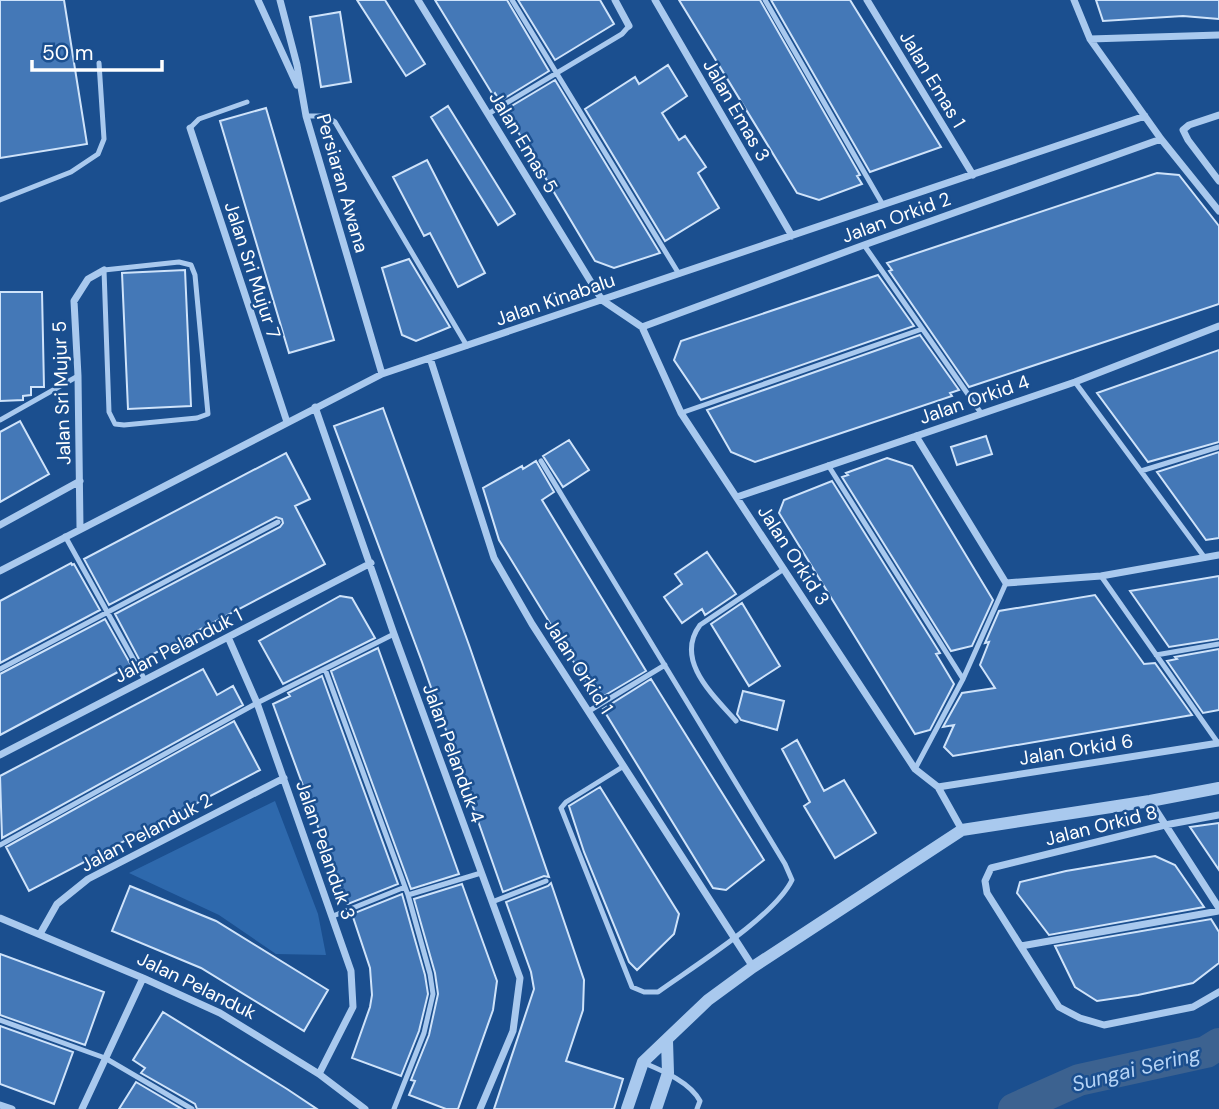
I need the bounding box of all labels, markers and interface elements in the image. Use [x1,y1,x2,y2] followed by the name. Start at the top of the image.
[894,26,971,132] street label: Jalan Emas 1
[32,28,161,72] scale bar
[42,39,93,67] text: 50 m
[697,55,776,166] street label: Jalan Emas 3
[483,87,564,198] street label: Jalan Emas 5
[311,111,374,256] street label: Persiaran Awana
[838,186,954,249] street label: Jalan Orkid 2
[219,198,286,342] street label: Jalan Sri Mujur 7
[492,267,618,332] street label: Jalan Kinabalu
[46,321,77,465] street label: Jalan Sri Mujur 5
[916,369,1032,430] street label: Jalan Orkid 4
[752,500,835,610] street label: Jalan Orkid 3
[110,602,246,688] street label: Jalan Pelanduk 1
[538,614,619,719] street label: Jalan Orkid 1
[417,680,490,826] street label: Jalan Pelanduk 4
[1017,728,1135,771] street label: Jalan Orkid 6
[290,777,361,923] street label: Jalan Pelanduk 3
[76,787,216,878] street label: Jalan Pelanduk 2
[1042,799,1160,851] street label: Jalan Orkid 8
[133,946,261,1025] street label: Jalan Pelanduk
[1069,1039,1203,1098] water label: Sungai Sering

